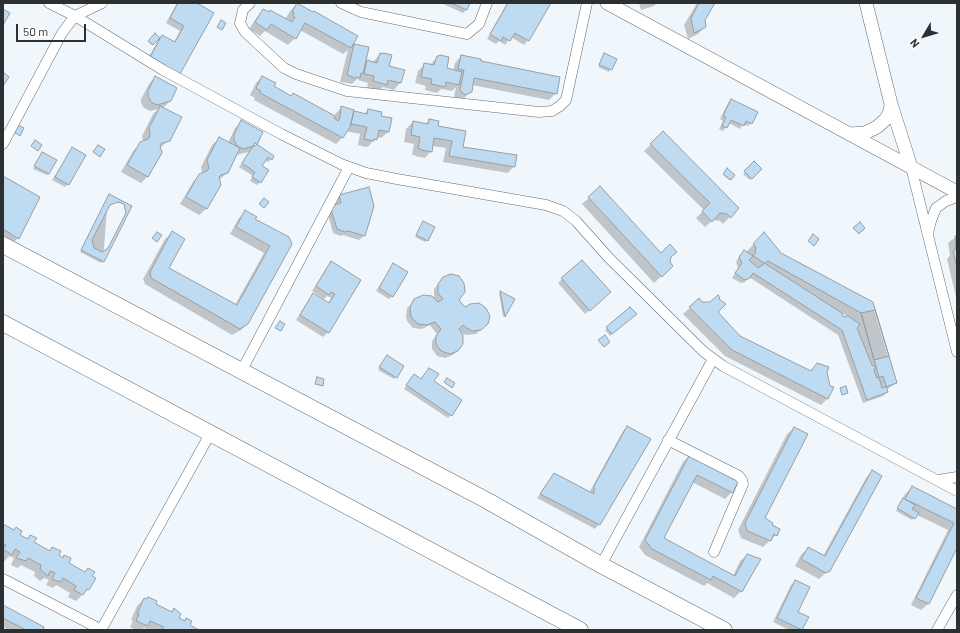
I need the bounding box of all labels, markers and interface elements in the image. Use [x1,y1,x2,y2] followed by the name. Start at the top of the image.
[18,16,88,42] scale bar
[904,16,944,56] north arrow
[23,24,48,38] text: 50 m
[907,37,922,51] text: N

